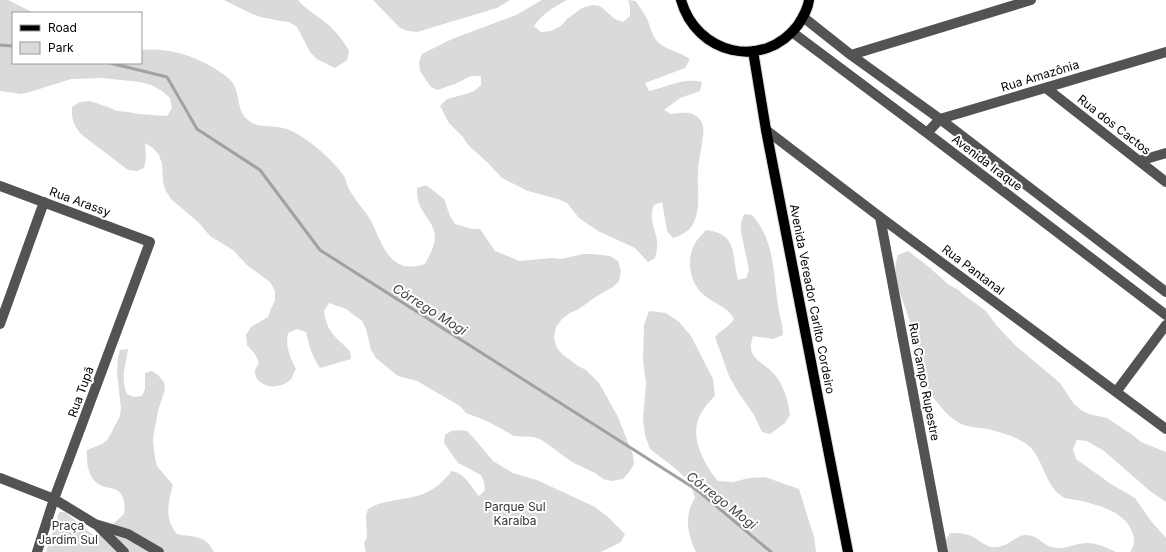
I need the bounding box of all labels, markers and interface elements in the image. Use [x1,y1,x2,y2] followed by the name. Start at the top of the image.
[12,12,142,64] legend
[48,20,77,35] text: Road
[48,40,74,55] text: Park
[999,57,1081,95] street label: Rua Amazônia
[1075,91,1154,158] street label: Rua dos Cactos
[949,131,1026,194] street label: Avenida Iraque
[48,184,113,220] street label: Rua Arassy
[787,203,838,395] street label: Avenida Vereador Carlito Cordeiro
[939,241,1007,298] street label: Rua Pantanal
[390,280,471,339] water label: Córrego Mogi
[906,322,943,442] street label: Rua Campo Rupestre
[64,364,97,419] street label: Rua Tupã
[684,468,761,533] water label: Córrego Mogi
[484,499,546,528] park label: Parque Sul Karaíba
[38,518,98,547] park label: Praça Jardim Sul

